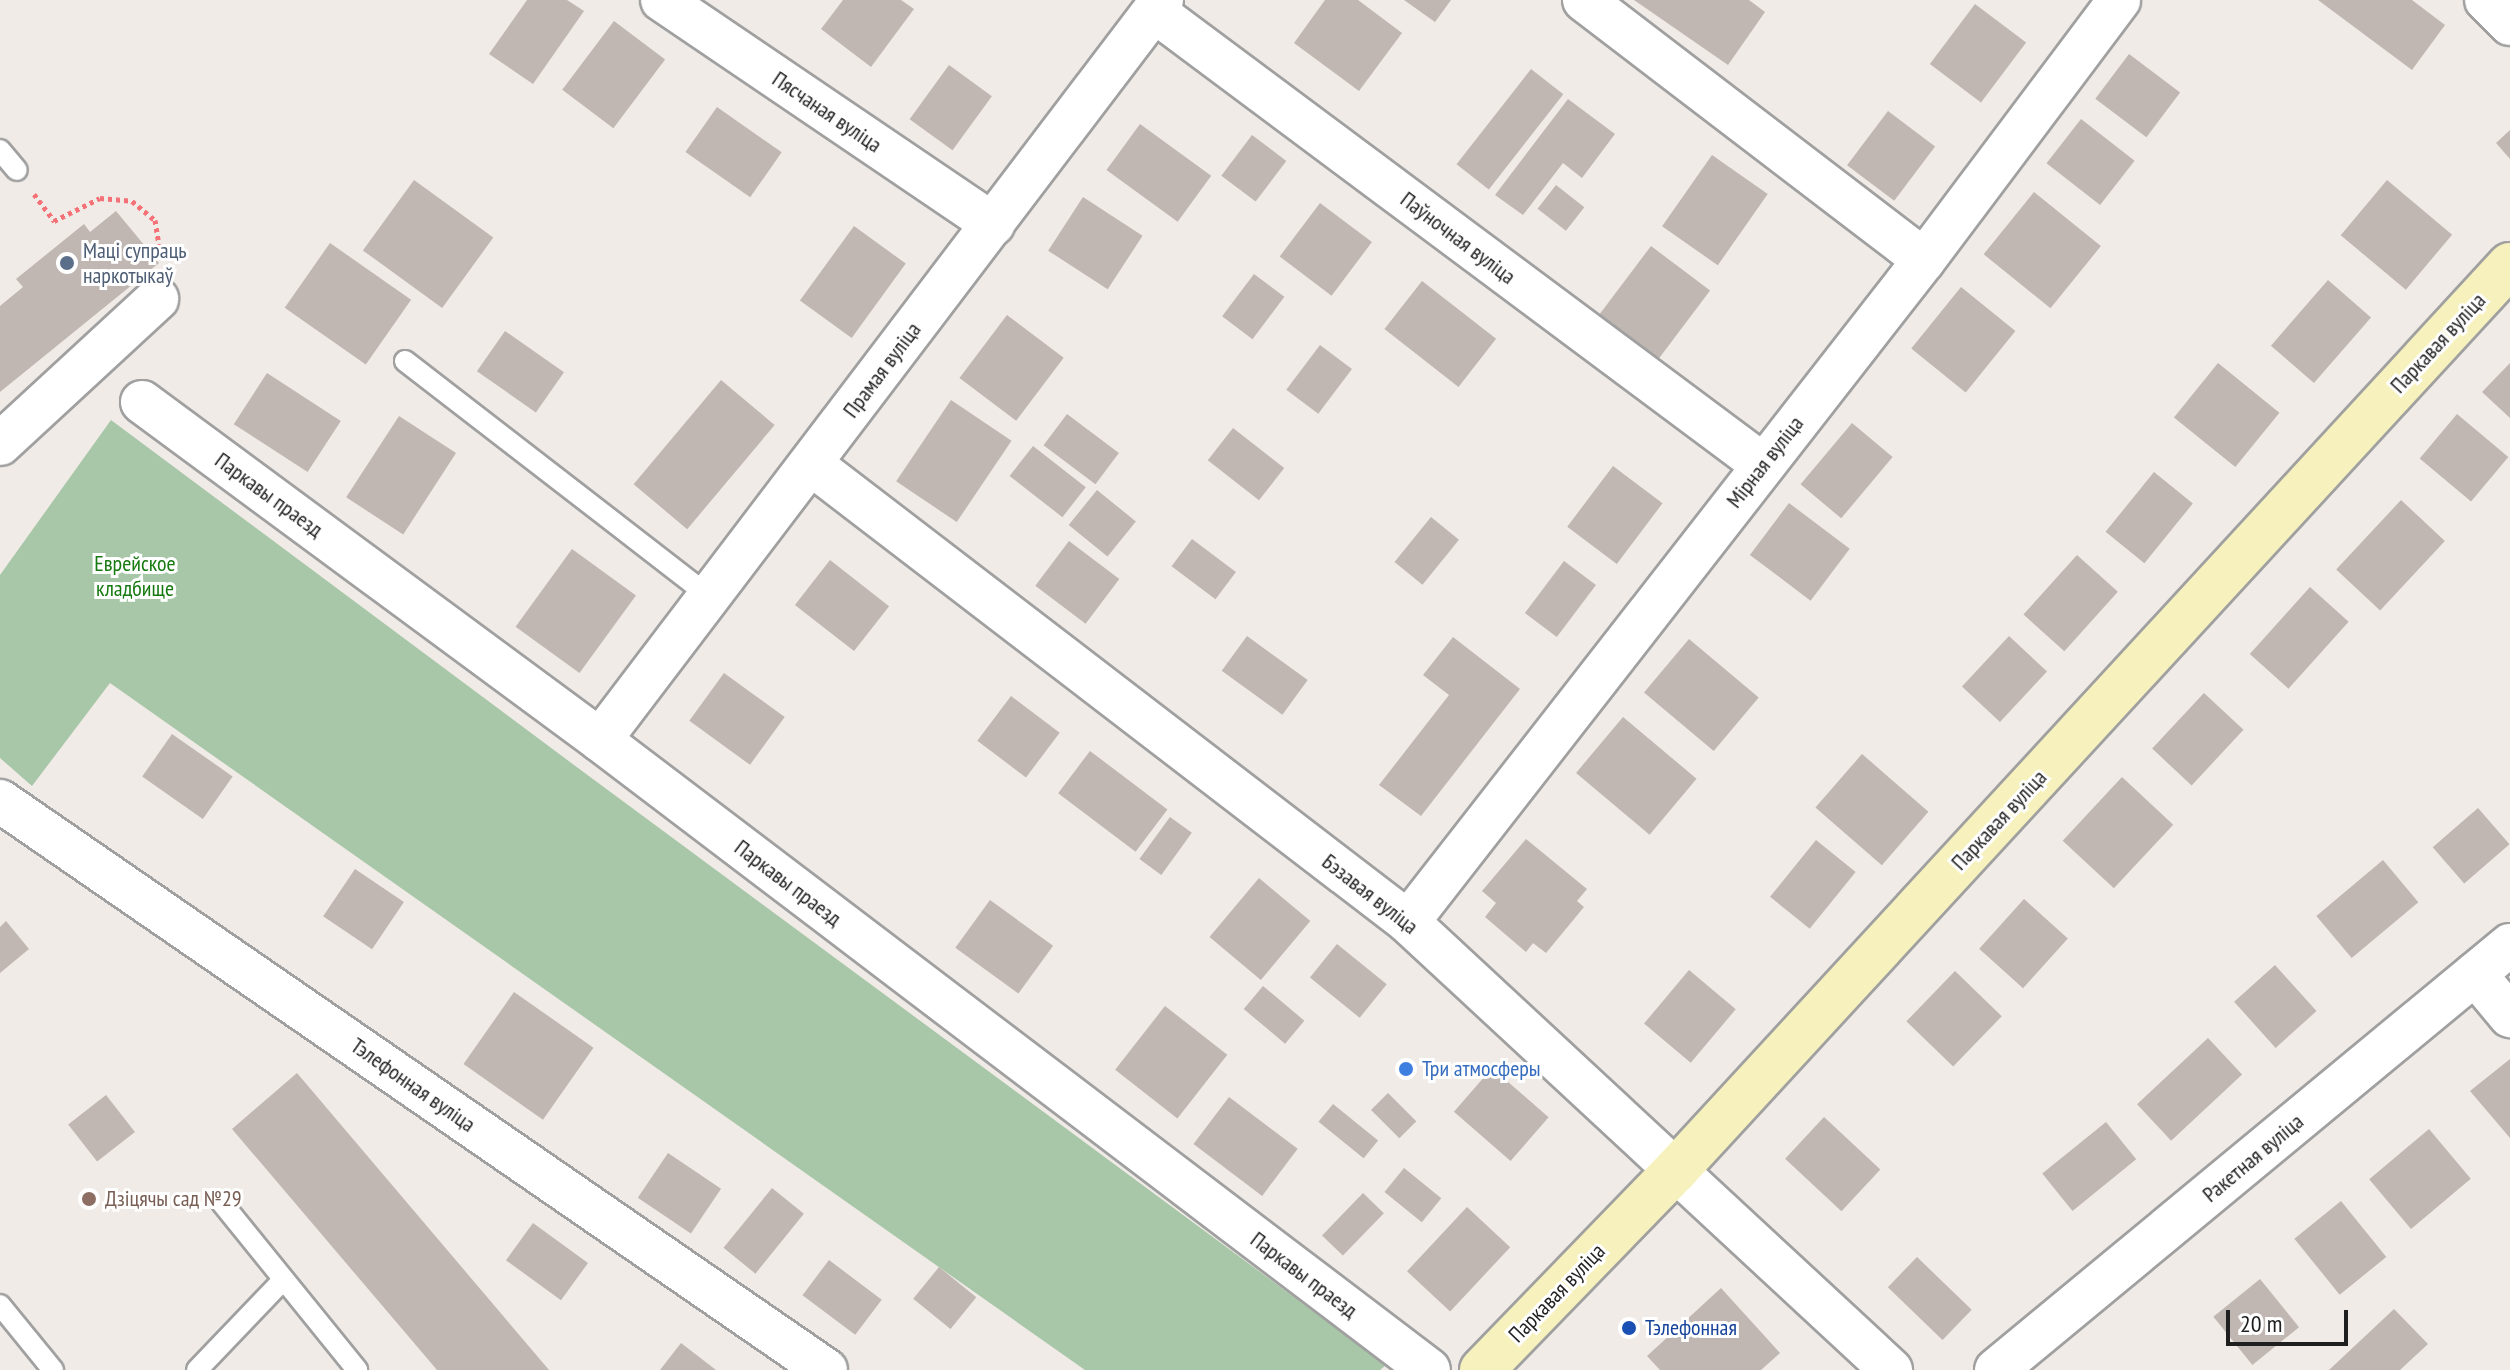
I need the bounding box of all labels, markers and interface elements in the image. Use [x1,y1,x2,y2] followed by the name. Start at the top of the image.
[767,66,887,158] street label: Пясчаная вуліца
[1395,186,1521,290] street label: Паўночная вуліца
[83,237,187,288] place label: Маці супраць наркотыкаў
[58,254,76,272] marker: Маці супраць наркотыкаў
[2385,287,2491,399] street label: Паркавая вуліца
[838,317,926,423] street label: Прамая вуліца
[1721,411,1809,513] street label: Мірная вуліца
[210,447,328,543] street label: Паркавы праезд
[94,550,176,602] park label: Еврейское кладбище
[1946,764,2052,876] street label: Паркавая вуліца
[729,834,847,932] street label: Паркавы праезд
[1317,848,1423,940] street label: Бэзавая вуліца
[346,1032,480,1138] street label: Тэлефонная вуліца
[1422,1056,1541,1082] place label: Три атмосферы
[1397,1060,1415,1078] marker: Три атмосферы
[2197,1108,2309,1208] street label: Ракетная вуліца
[105,1186,242,1212] place label: Дзіцячы сад №29
[80,1190,98,1208] marker: Дзіцячы сад №29
[1245,1226,1363,1324] street label: Паркавы праезд
[1503,1238,1611,1348] street label: Паркавая вуліца
[2230,1294,2352,1344] scale bar
[2240,1308,2282,1339] text: 20 m
[1645,1315,1737,1341] place label: Тэлефонная
[1620,1319,1638,1337] marker: Тэлефонная

